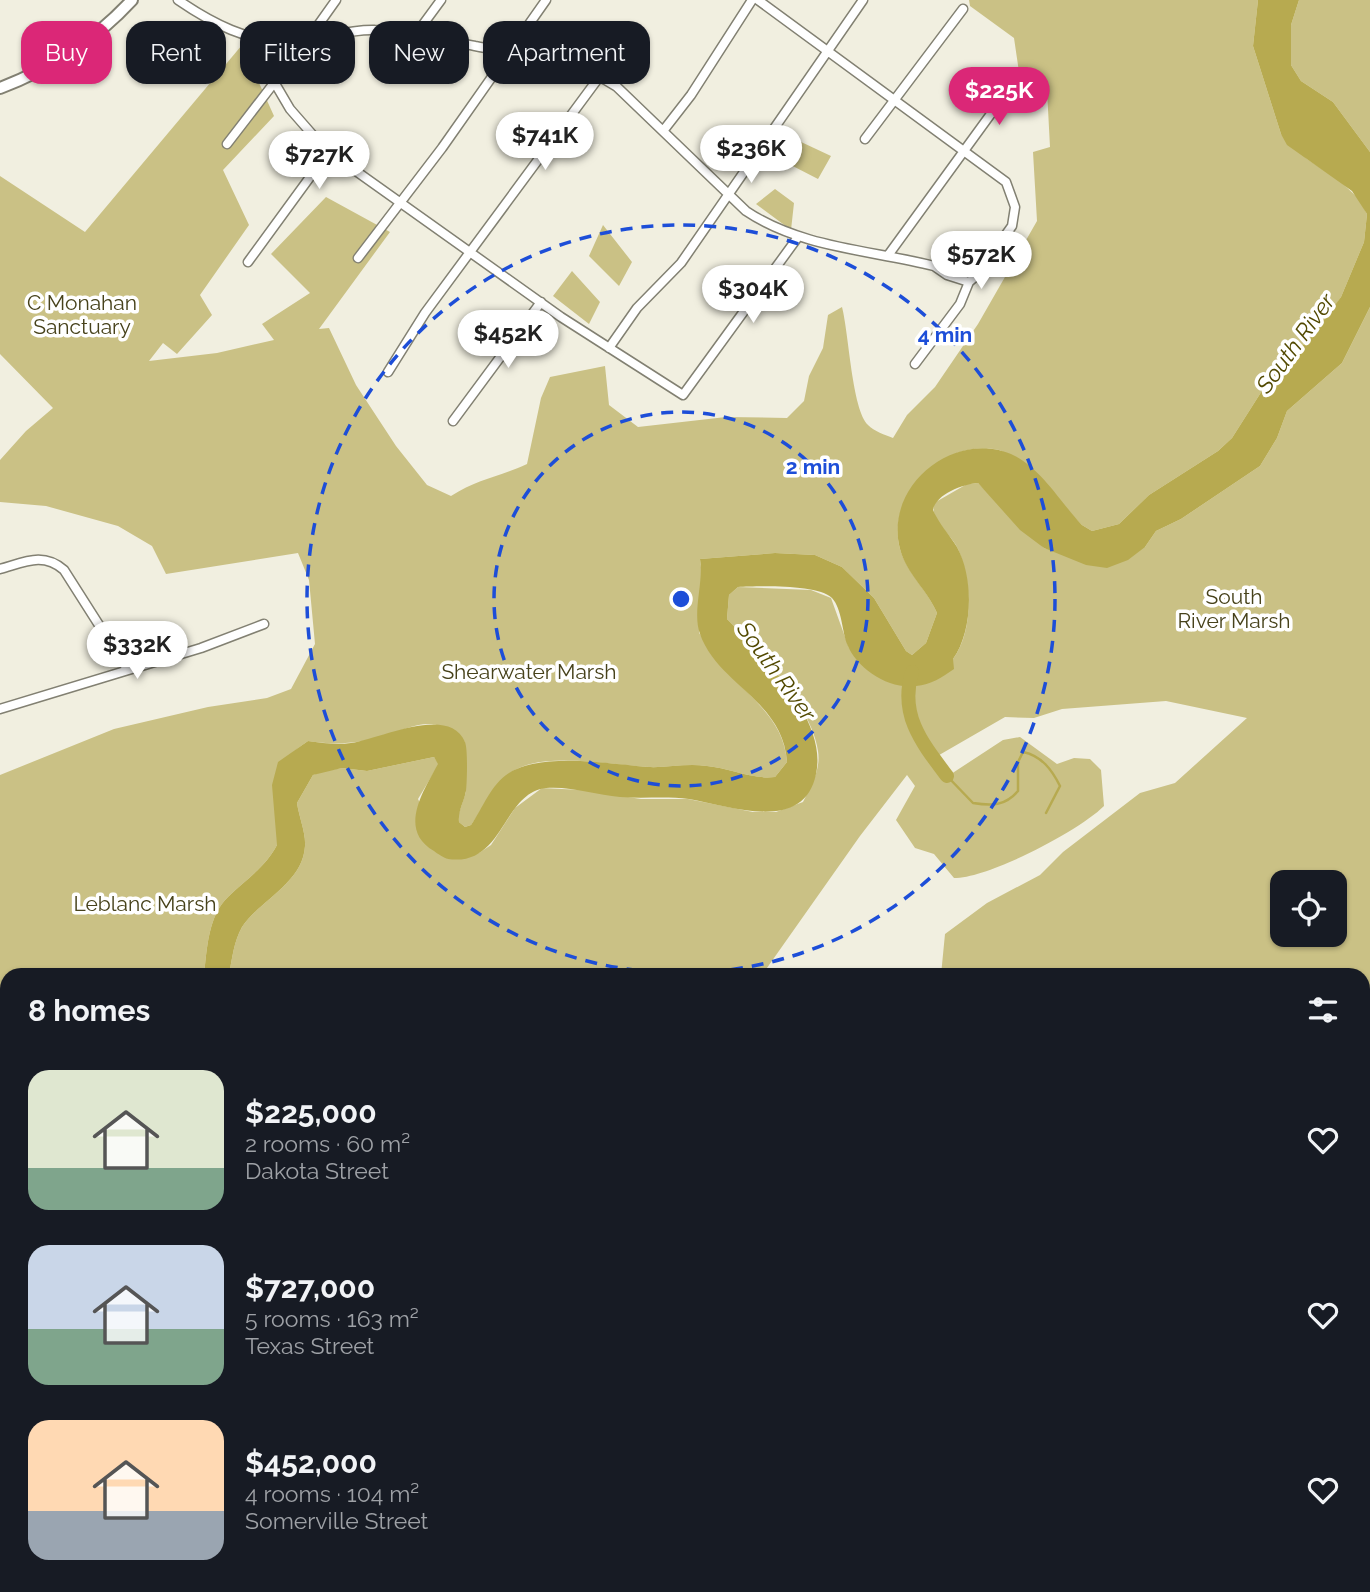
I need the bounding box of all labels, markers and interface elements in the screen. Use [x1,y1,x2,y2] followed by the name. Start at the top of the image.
[21,21,112,84] chip: Buy
[126,21,226,84] chip: Rent
[240,21,355,84] chip: Filters
[369,21,469,84] chip: New
[483,21,650,84] chip: Apartment
[950,68,1048,127] pin: $225K
[965,76,1033,103] text: $225K
[496,113,594,172] pin: $741K
[512,121,578,148] text: $741K
[702,125,800,185] pin: $236K
[270,132,368,191] pin: $727K
[716,134,786,161] text: $236K
[285,140,353,167] text: $727K
[932,232,1030,291] pin: $572K
[947,240,1015,267] text: $572K
[704,266,802,325] pin: $304K
[718,274,788,301] text: $304K
[1249,287,1341,399] water label: South River
[27,290,137,339] park label: C Monahan Sanctuary
[459,310,557,370] pin: $452K
[474,319,542,346] text: $452K
[918,322,972,347] text: 4 min
[786,454,840,479] text: 2 min
[1177,584,1291,633] park label: South River Marsh
[669,587,693,611] centre of rings
[731,615,823,727] water label: South River
[88,622,186,681] pin: $332K
[103,630,171,657] text: $332K
[441,659,617,684] park label: Shearwater Marsh
[1270,870,1347,947] map controls
[1270,870,1347,947] button: locate
[73,891,217,916] park label: Leblanc Marsh
[1304,991,1342,1029] icon: filters
[28,993,150,1028] text: 8 homes
[245,1095,377,1130] text: $225,000
[84,1098,168,1182] icon: home
[1304,1121,1342,1159] icon: heart
[245,1130,410,1157] text: 2 rooms · 60 m²
[245,1157,389,1184] text: Dakota Street
[245,1270,375,1305] text: $727,000
[84,1273,168,1357] icon: home
[1304,1296,1342,1334] icon: heart
[245,1305,419,1332] text: 5 rooms · 163 m²
[245,1332,374,1359] text: Texas Street
[245,1445,377,1480] text: $452,000
[84,1448,168,1532] icon: home
[1304,1471,1342,1509] icon: heart
[245,1480,419,1507] text: 4 rooms · 104 m²
[245,1507,428,1534] text: Somerville Street

